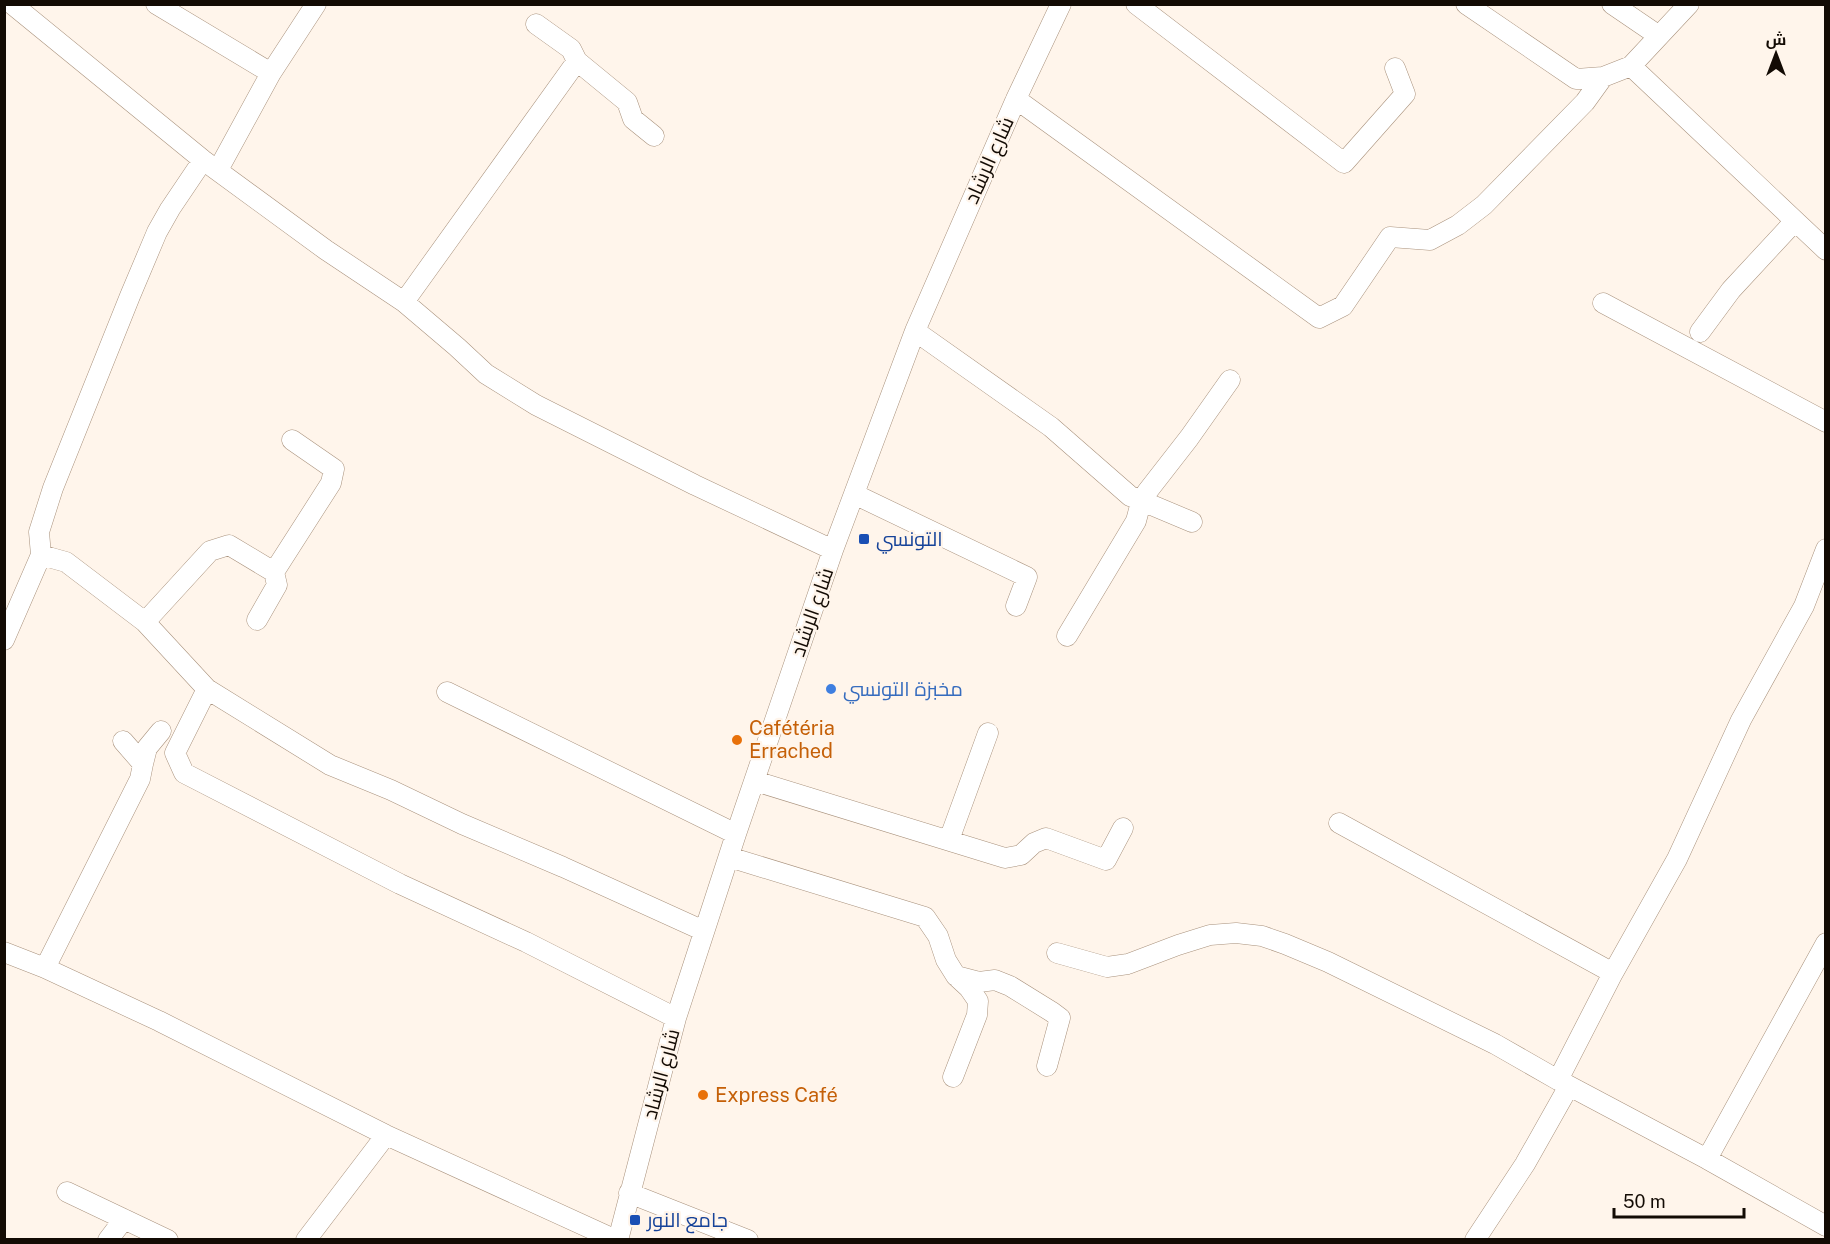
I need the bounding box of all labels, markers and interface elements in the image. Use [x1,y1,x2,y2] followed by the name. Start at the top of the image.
[1746,24,1806,84] north arrow
[1766,30,1786,49] text: ش
[959,113,1021,208] street label: شارع الرشاد
[876,527,943,554] place label: التونسي
[857,532,871,546] marker: التونسي
[786,564,840,660] street label: شارع الرشاد
[843,677,963,704] place label: مخبزة التونسي
[824,682,838,696] marker: مخبزة التونسي
[749,716,835,763] place label: Cafétéria Errached
[730,733,744,747] marker: Cafétéria Errached
[637,1026,687,1122] street label: شارع الرشاد
[715,1083,838,1107] place label: Express Café
[696,1088,710,1102] marker: Express Café
[1614,1181,1744,1219] scale bar
[1623,1191,1666,1212] text: 50 m
[646,1208,728,1234] place label: جامع النور
[628,1213,642,1227] marker: جامع النور

